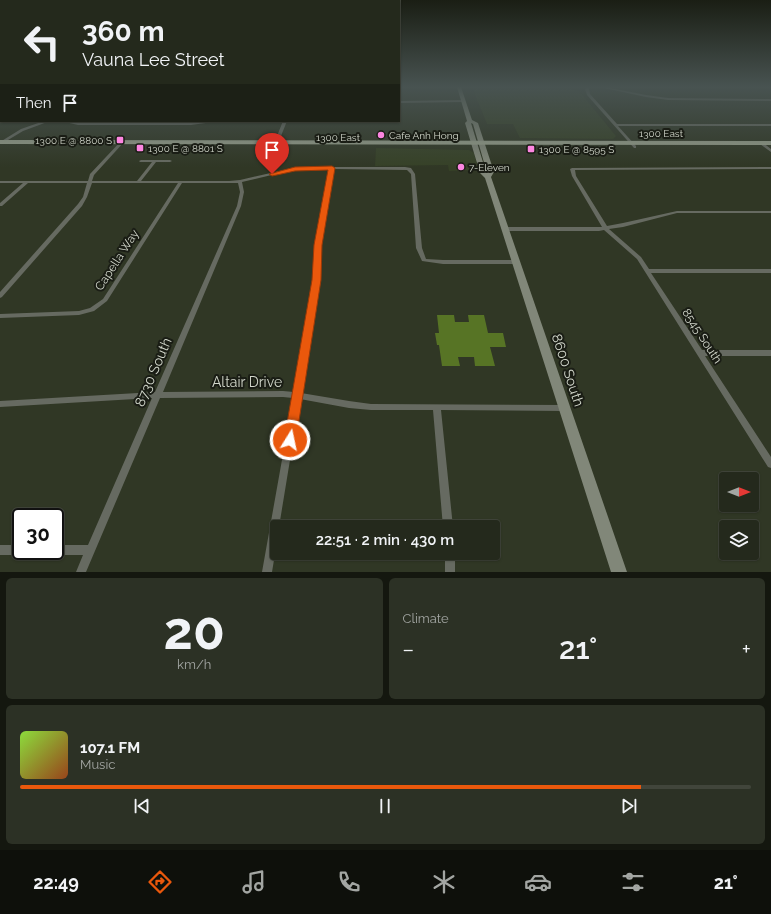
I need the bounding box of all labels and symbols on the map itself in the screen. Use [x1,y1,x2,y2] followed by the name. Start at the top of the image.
[639,128,684,139] street label: 1300 East
[376,130,386,140] marker: Cafe Anh Hong
[389,130,459,141] place label: Cafe Anh Hong
[316,132,361,143] street label: 1300 East
[255,133,289,174] pin
[35,135,112,146] place label: 1300 E @ 8800 S
[115,135,125,145] marker: 1300 E @ 8800 S
[135,143,145,153] marker: 1300 E @ 8801 S
[148,143,223,154] place label: 1300 E @ 8801 S
[526,144,536,154] marker: 1300 E @ 8595 S
[539,144,614,155] place label: 1300 E @ 8595 S
[456,162,466,172] marker: 7-Eleven
[469,162,510,173] place label: 7-Eleven
[92,227,142,293] street label: Capella Way
[679,306,725,366] street label: 8545 South
[549,332,587,408] street label: 8600 South
[131,335,175,409] street label: 8730 South
[212,374,282,390] street label: Altair Drive
[269,419,311,461] position arrow
[719,472,759,512] north arrow
[12,508,64,560] speed limit sign: 30

